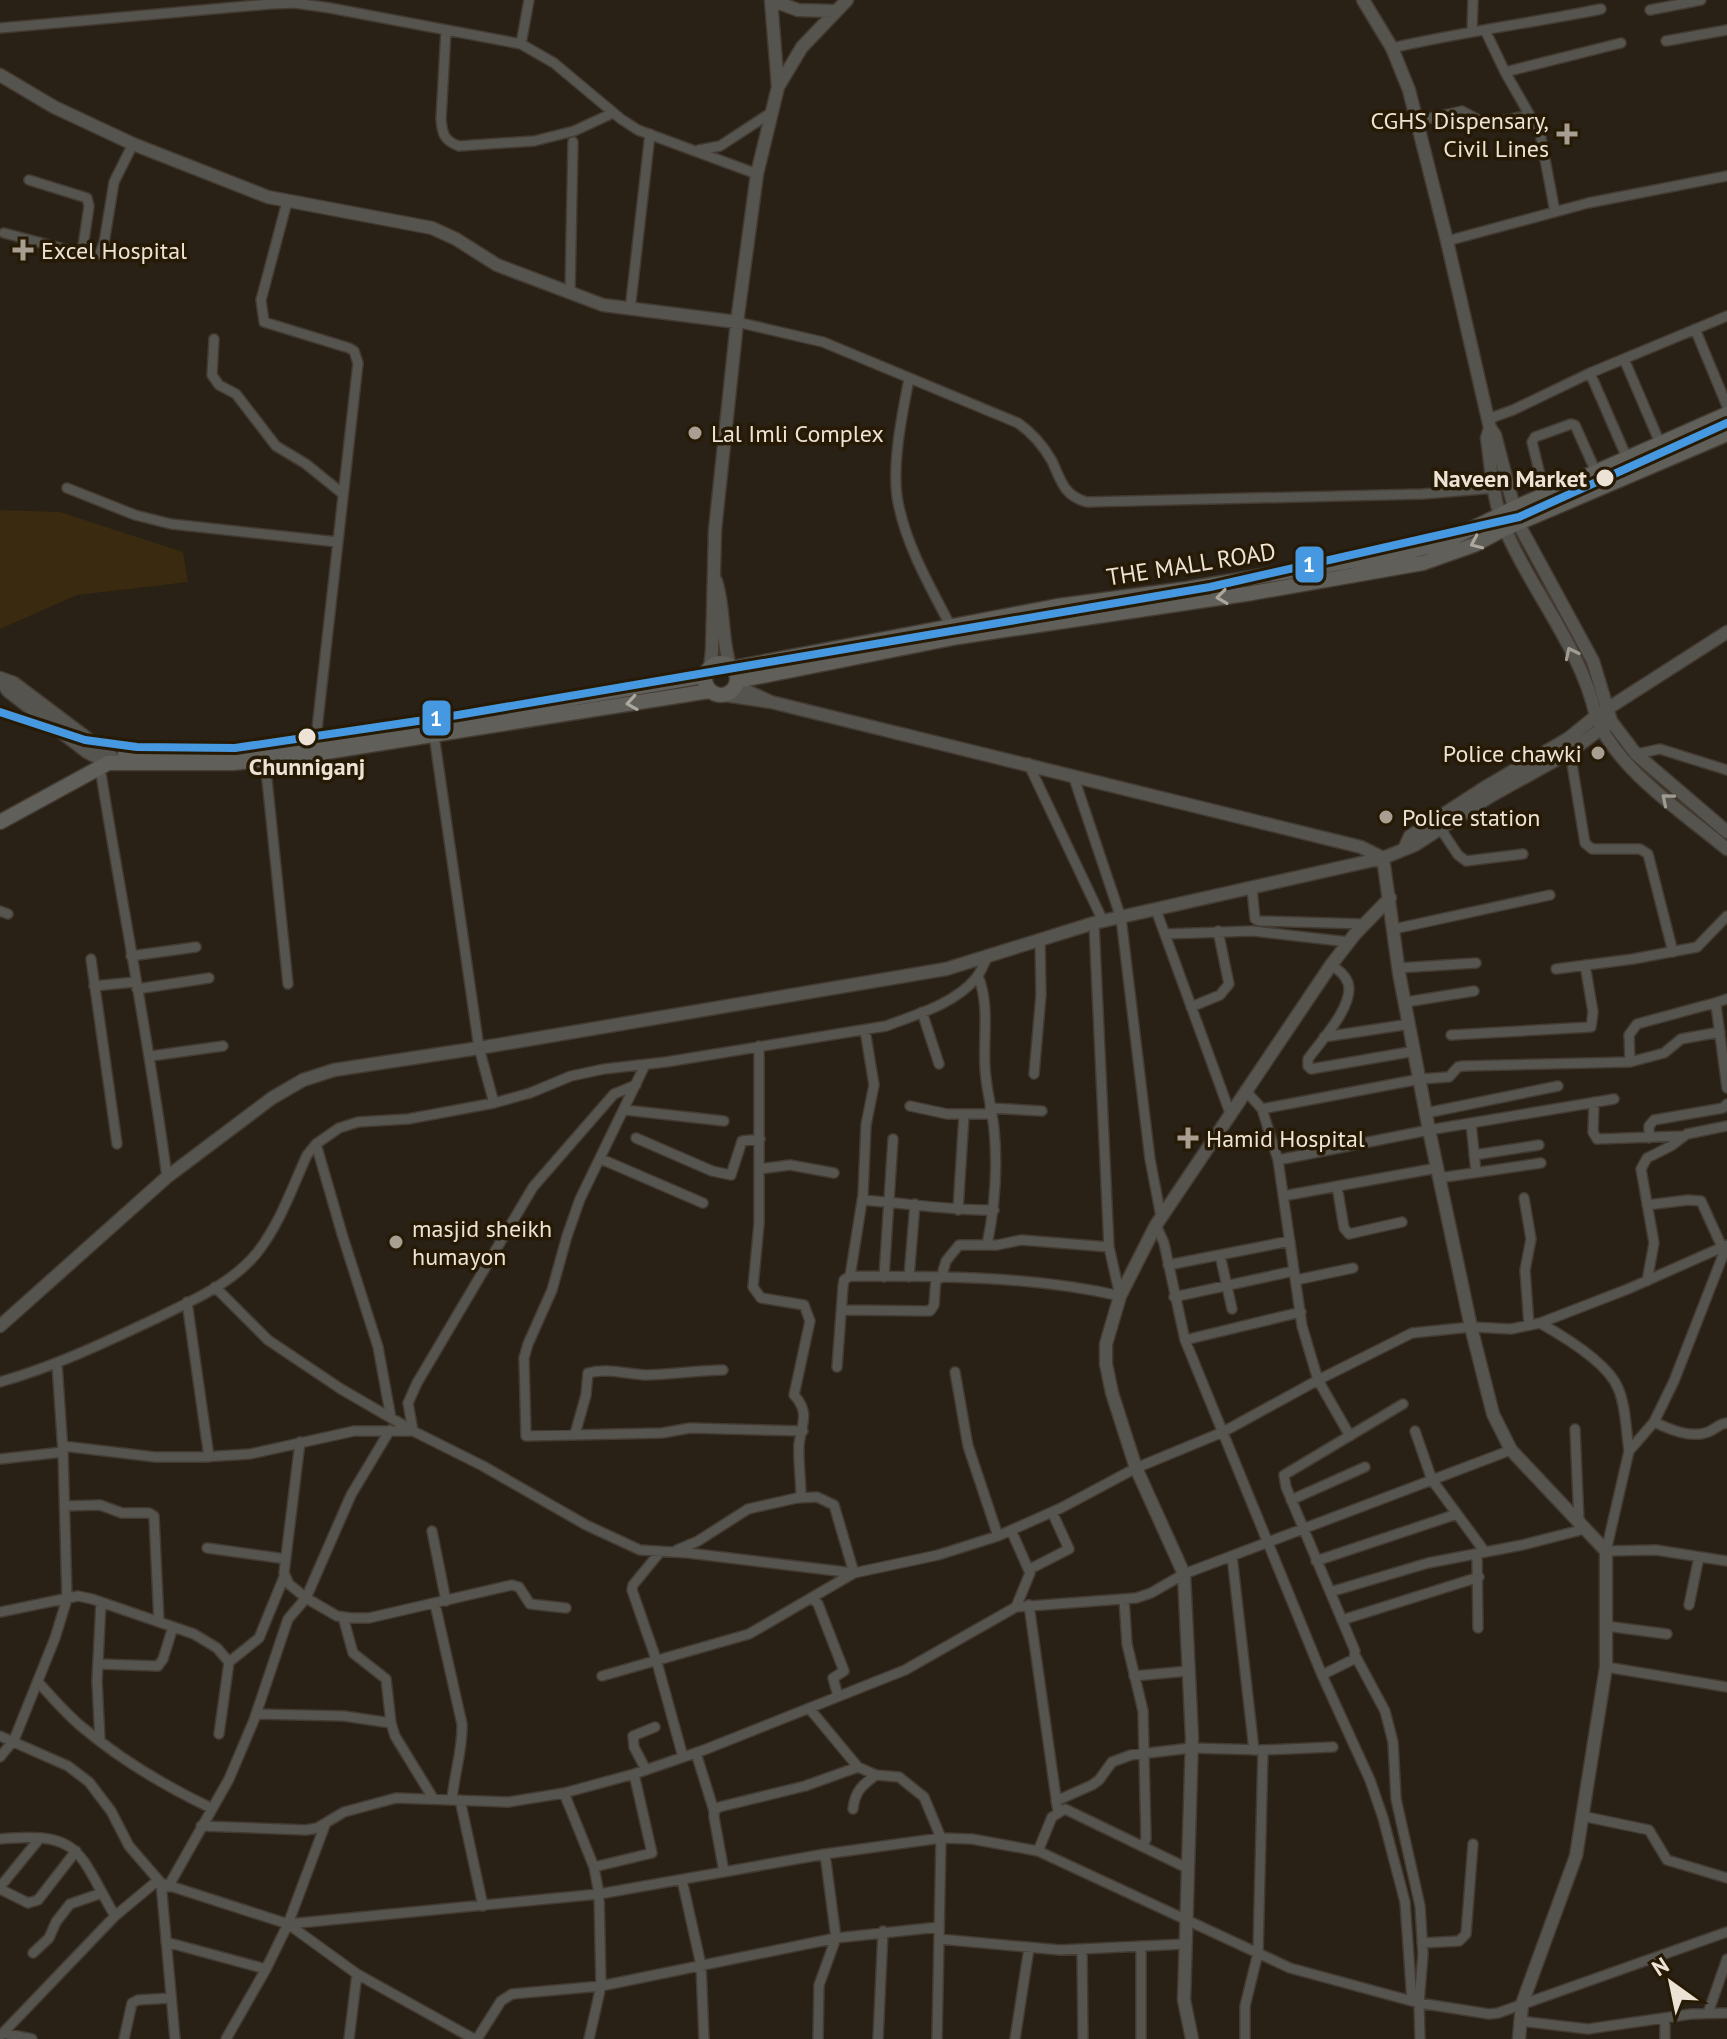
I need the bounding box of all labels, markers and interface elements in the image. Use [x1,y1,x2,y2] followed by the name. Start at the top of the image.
[1370,105,1549,164] place label: CGHS Dispensary, Civil Lines
[1556,123,1578,145] marker: CGHS Dispensary, Civil Lines
[41,235,187,266] place label: Excel Hospital
[12,239,34,261] marker: Excel Hospital
[711,418,884,449] place label: Lal Imli Complex
[686,424,704,442] marker: Lal Imli Complex
[1433,463,1588,494] place label: Naveen Market
[1594,467,1616,489] marker: Naveen Market
[1470,534,1484,550] one-way arrow
[1104,535,1278,593] street label: THE MALL ROAD
[1294,545,1325,584] line badge: 1
[1303,550,1315,578] text: 1
[1216,588,1229,605] one-way arrow
[1565,646,1581,661] one-way arrow
[625,694,639,711] one-way arrow
[421,699,452,737] line badge: 1
[430,704,442,732] text: 1
[296,726,318,748] marker: Chunniganj
[1443,738,1582,769] place label: Police chawki
[1589,744,1607,762] marker: Police chawki
[249,751,365,782] place label: Chunniganj
[1662,794,1677,809] one-way arrow
[1402,802,1540,833] place label: Police station
[1377,808,1395,826] marker: Police station
[1206,1123,1365,1154] place label: Hamid Hospital
[1177,1127,1199,1149] marker: Hamid Hospital
[412,1213,552,1272] place label: masjid sheikh humayon
[387,1233,405,1251] marker: masjid sheikh humayon
[1631,1943,1711,2023] north arrow
[1646,1951,1674,1982] text: N

